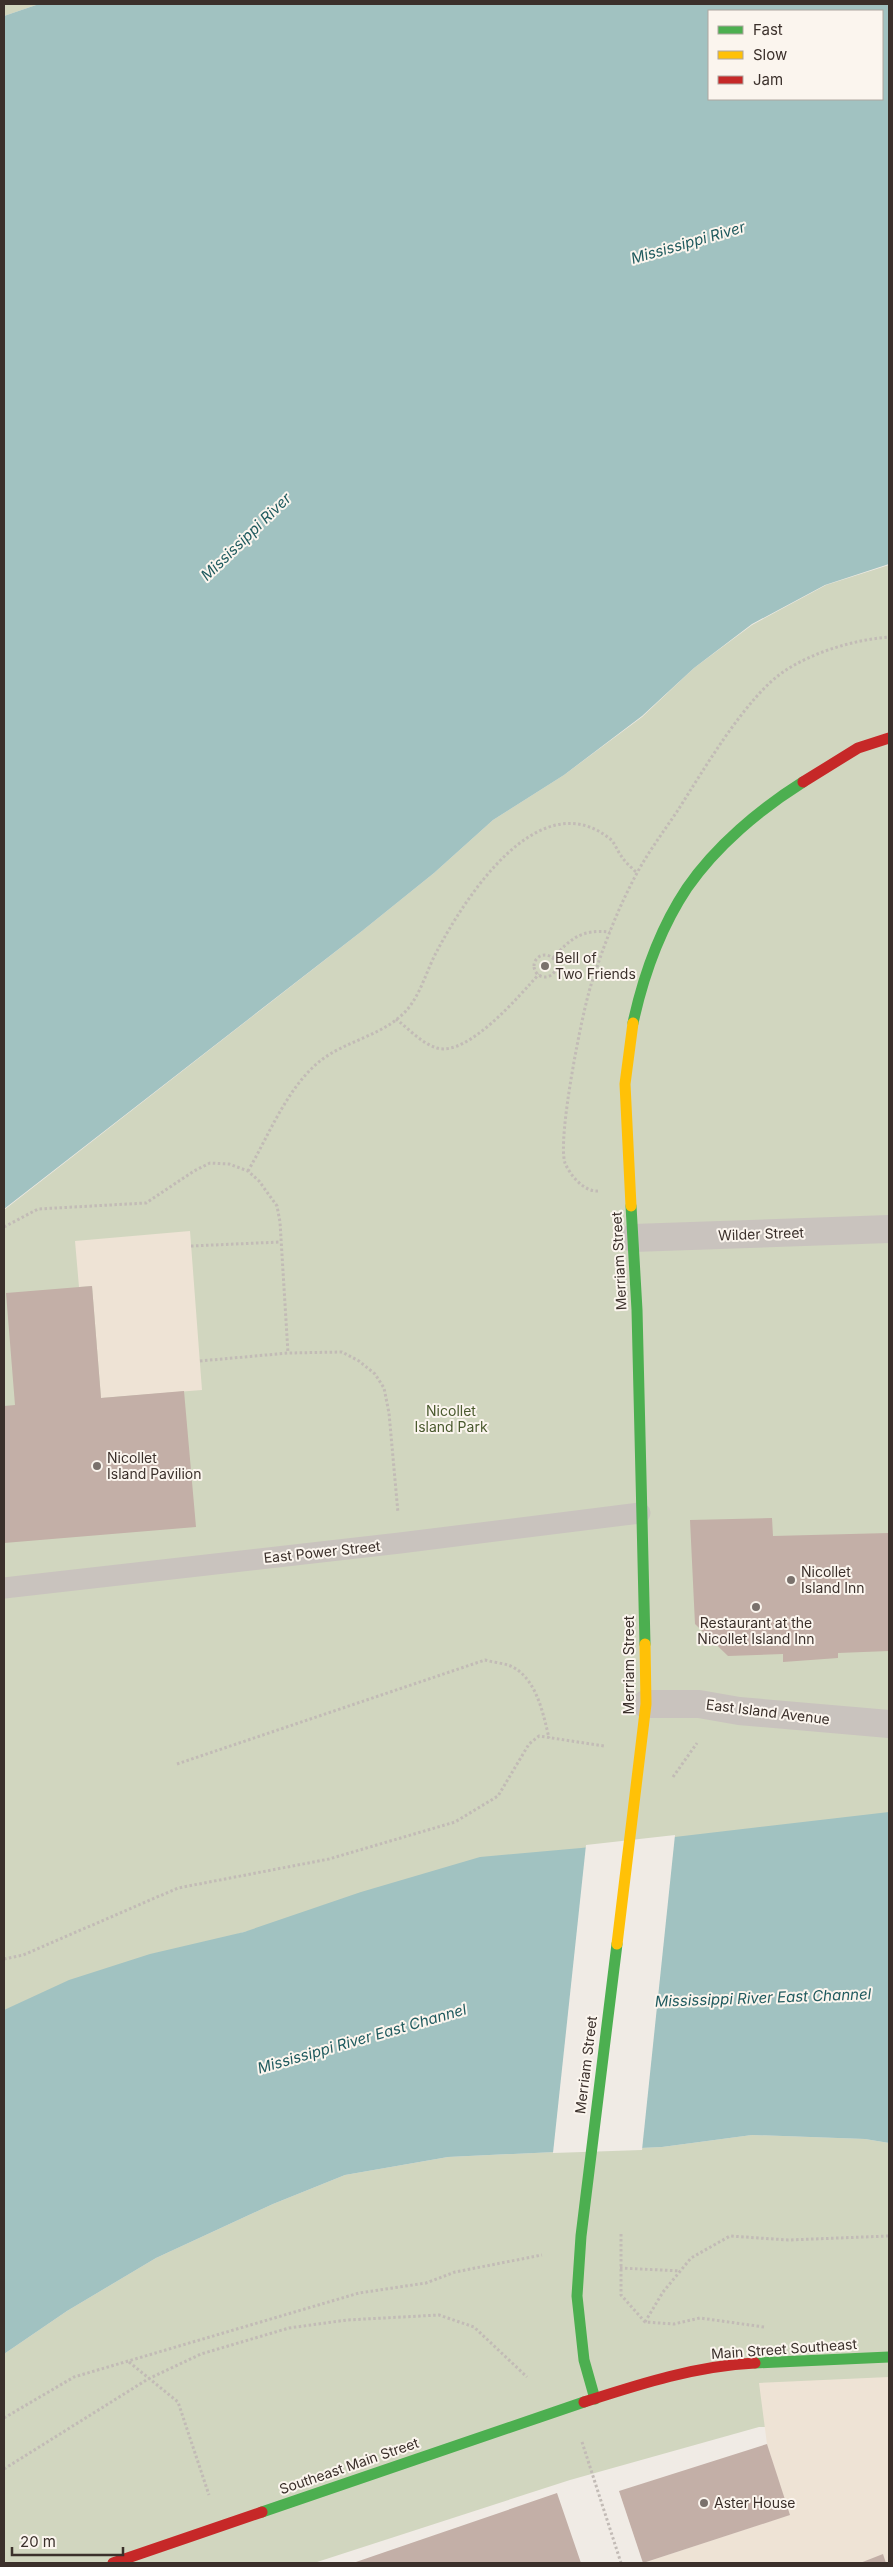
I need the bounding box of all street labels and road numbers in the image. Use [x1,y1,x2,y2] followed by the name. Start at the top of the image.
[607,1211,630,1311] street label: Merriam Street
[718,1223,805,1243] street label: Wilder Street
[263,1537,382,1566] street label: East Power Street
[620,1615,637,1714] street label: Merriam Street
[705,1695,831,1728] street label: East Island Avenue
[571,2014,600,2115] street label: Merriam Street
[710,2335,858,2362] street label: Main Street Southeast
[277,2434,421,2497] street label: Southeast Main Street

